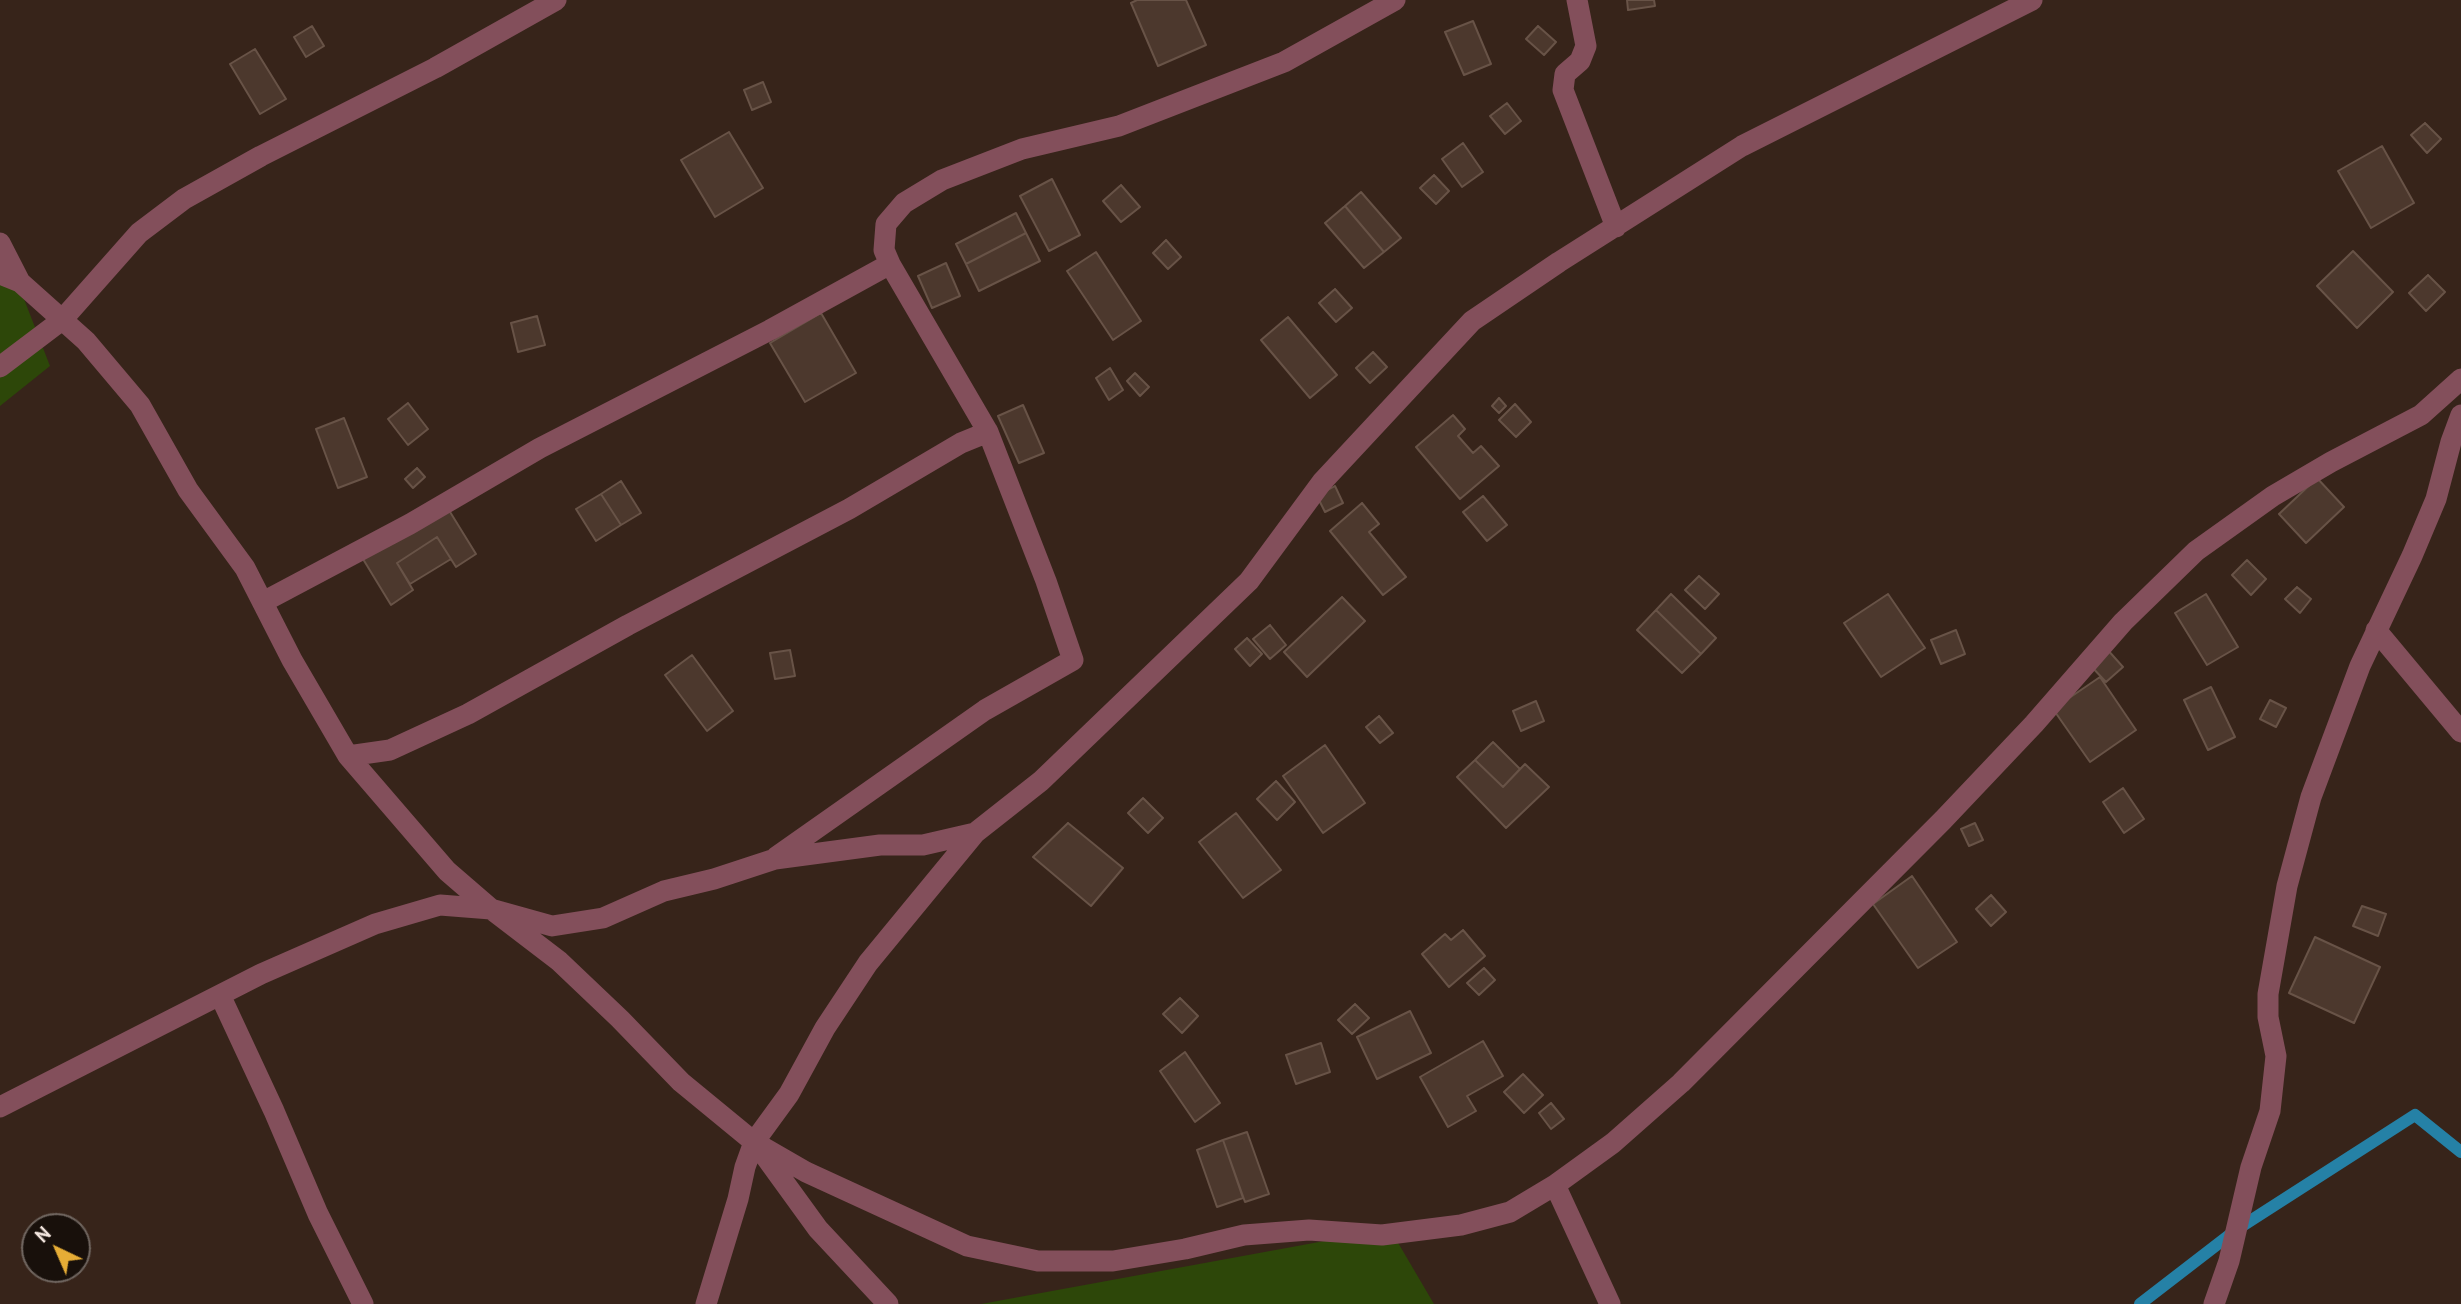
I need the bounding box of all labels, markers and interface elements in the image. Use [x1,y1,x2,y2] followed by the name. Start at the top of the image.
[21,1213,91,1283] north arrow
[30,1221,56,1247] text: N

